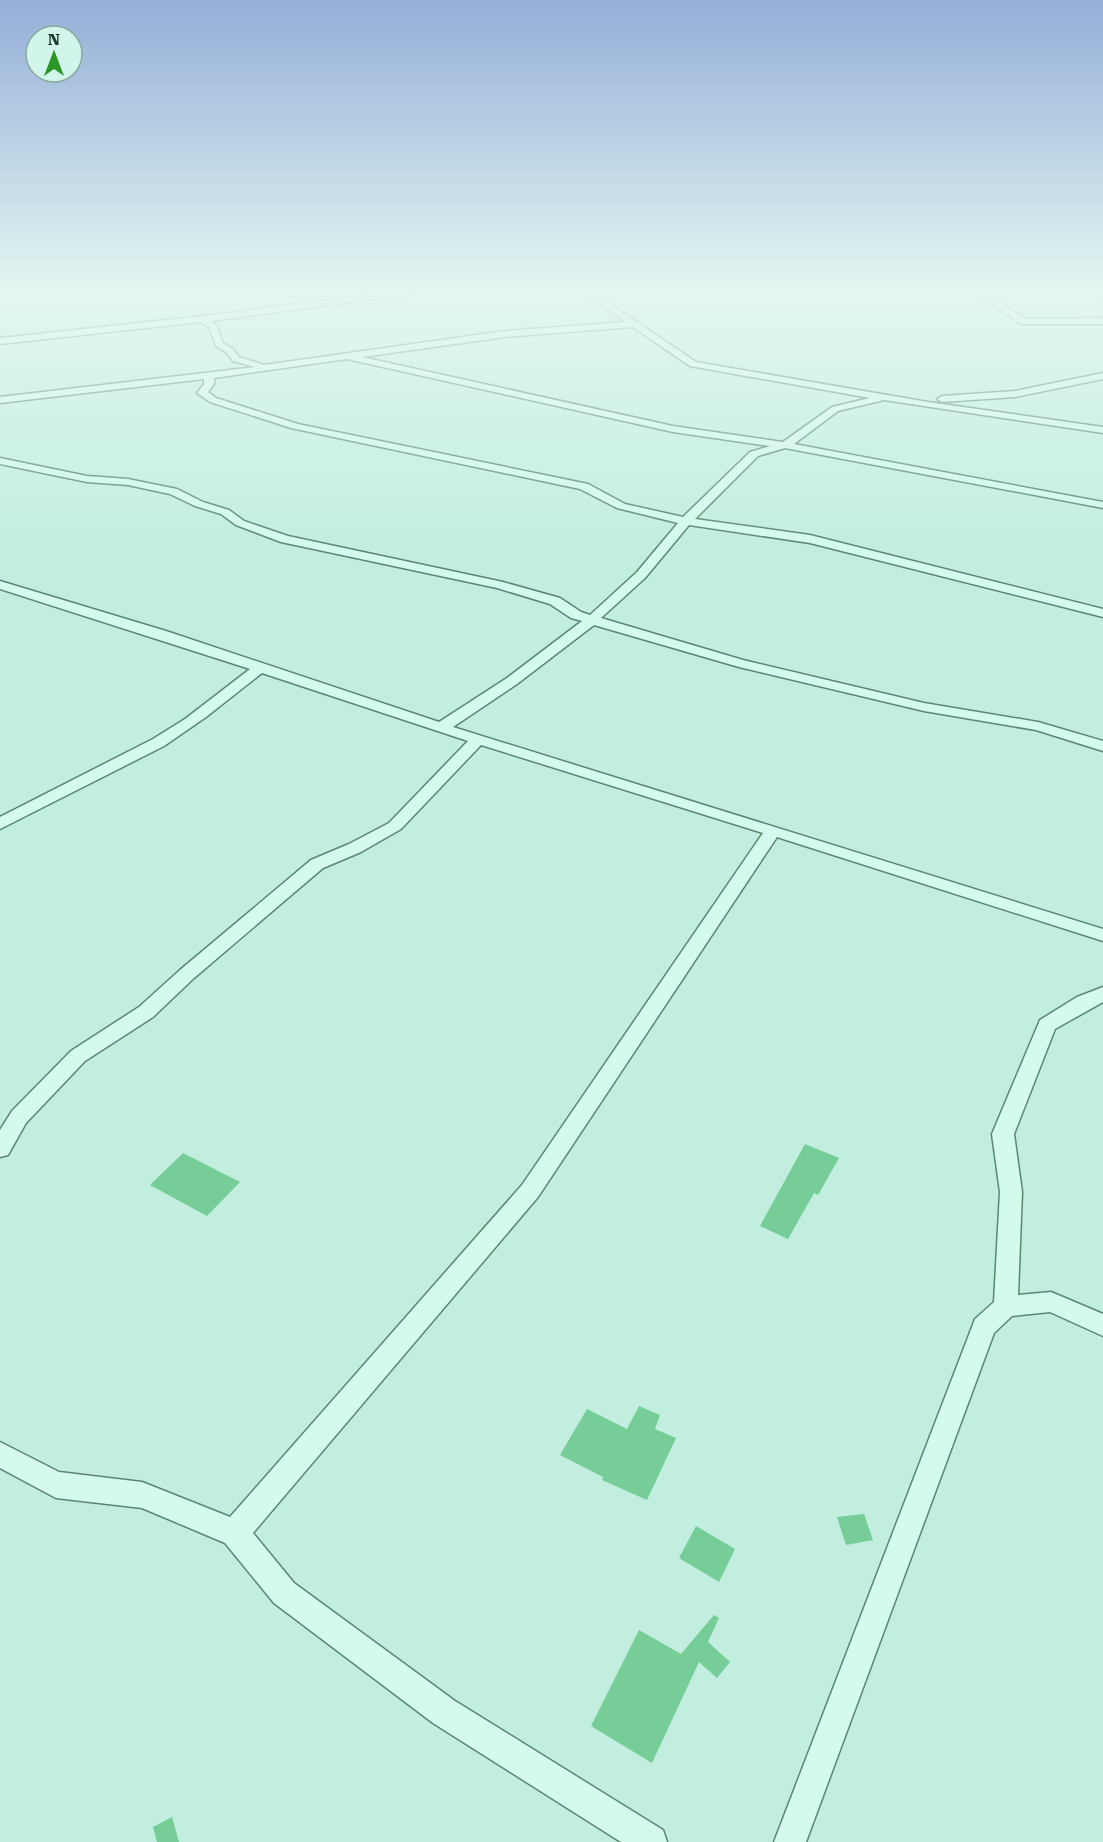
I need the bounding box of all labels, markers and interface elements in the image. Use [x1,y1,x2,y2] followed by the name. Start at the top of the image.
[24,24,84,84] north arrow
[48,30,60,49] text: N

